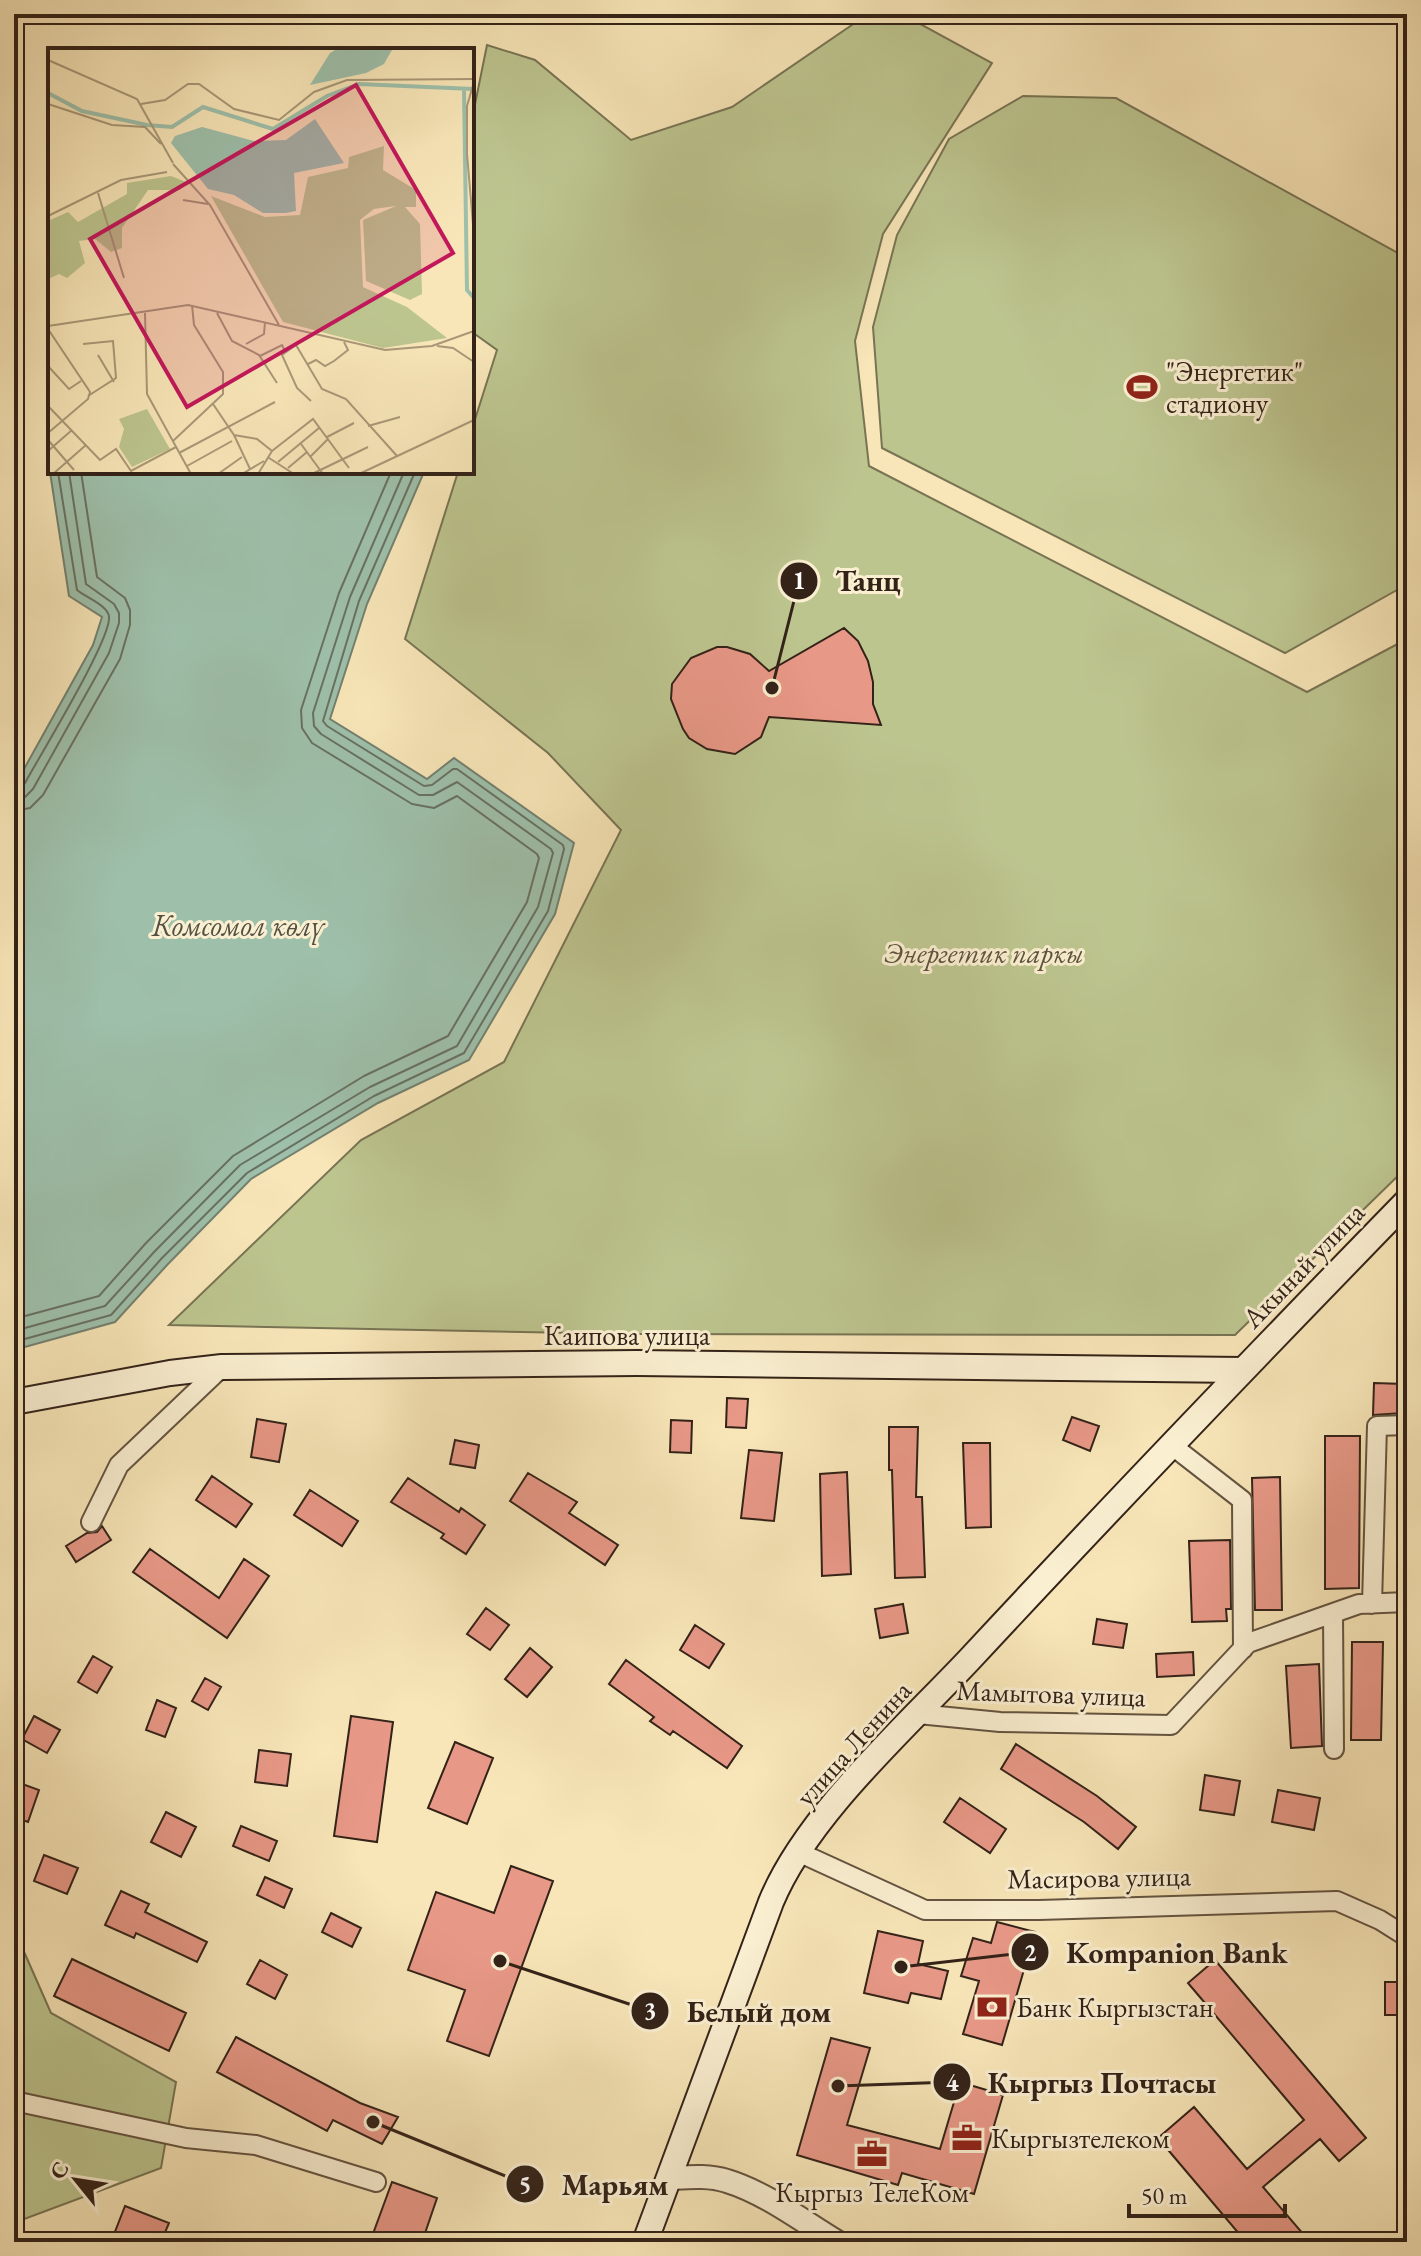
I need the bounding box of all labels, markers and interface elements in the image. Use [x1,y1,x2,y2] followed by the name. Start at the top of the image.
[48,48,474,474] inset map
[1166,353,1303,421] place label: "Энергетик" стадиону
[1125,370,1159,404] sports icon: "Энергетик" стадиону
[779,554,917,608] callout: Танц
[835,561,901,600] text: Танц
[793,565,805,596] text: 1
[151,906,326,945] water label: Комсомол көлү
[884,935,1084,971] park label: Энергетик паркы
[1233,1194,1373,1336] street label: Акынай улица
[544,1317,711,1353] street label: Каипова улица
[787,1672,919,1813] street label: улица Ленина
[956,1672,1147,1714] street label: Мамытова улица
[1007,1857,1192,1897] street label: Масирова улица
[1010,1925,1304,1979] callout: Kompanion Bank
[1066,1933,1288,1972] text: Kompanion Bank
[1024,1937,1037,1968] text: 2
[630,1984,847,2038] callout: Белый дом
[1016,1989,1214,2025] place label: Банк Кыргызстан
[975,1990,1009,2024] bank icon: Банк Кыргызстан
[687,1992,831,2031] text: Белый дом
[644,1995,656,2026] text: 3
[932,2055,1232,2109] callout: Кыргыз Почтасы
[988,2063,1216,2102] text: Кыргыз Почтасы
[946,2067,959,2098] text: 4
[991,2120,1170,2156] place label: Кыргызтелеком
[950,2121,984,2155] office icon: Кыргызтелеком
[855,2137,889,2171] office icon: Кыргыз ТелеКом
[36,2140,116,2220] north arrow
[43,2156,76,2184] text: С
[505,2157,684,2211] callout: Марьям
[562,2165,668,2204] text: Марьям
[1129,2168,1285,2218] scale bar
[519,2169,531,2200] text: 5
[775,2174,969,2210] place label: Кыргыз ТелеКом
[1141,2180,1188,2211] text: 50 m

